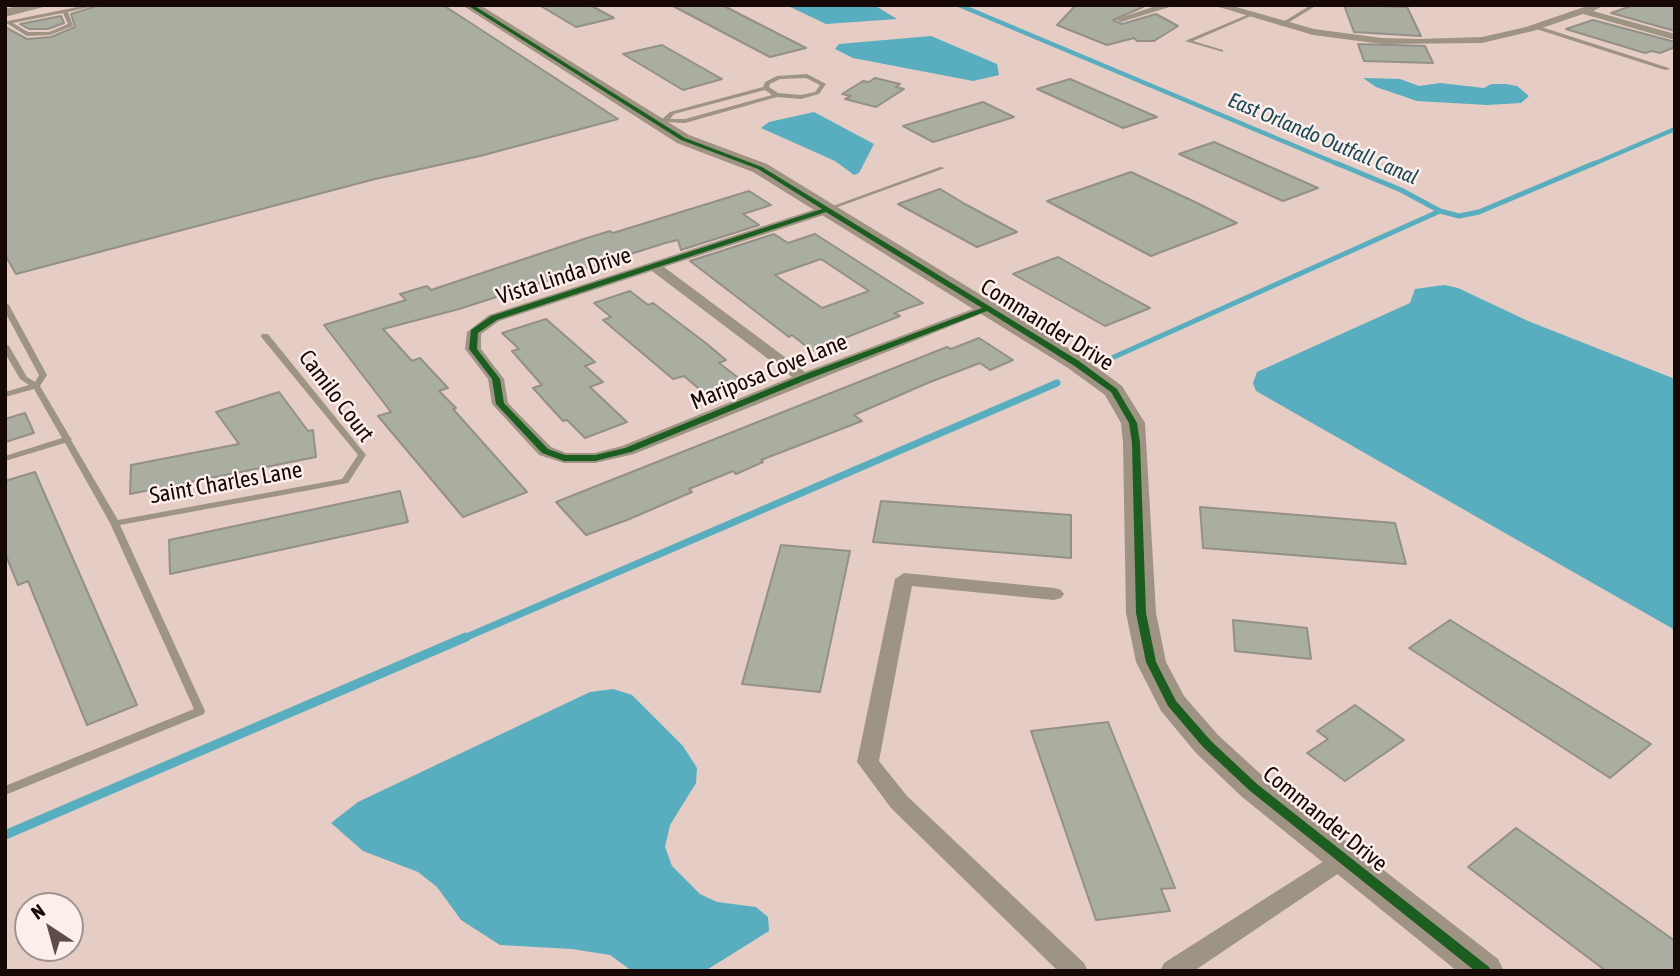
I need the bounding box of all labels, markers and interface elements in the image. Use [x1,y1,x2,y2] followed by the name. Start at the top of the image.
[1224,88,1422,190] water label: East Orlando Outfall Canal
[493,241,635,311] street label: Vista Linda Drive
[975,273,1119,377] street label: Commander Drive
[686,328,852,416] street label: Mariposa Cove Lane
[292,345,380,447] street label: Camilo Court
[148,456,304,510] street label: Saint Charles Lane
[1257,760,1393,878] street label: Commander Drive
[14,892,84,962] north arrow
[27,899,49,924] text: N

